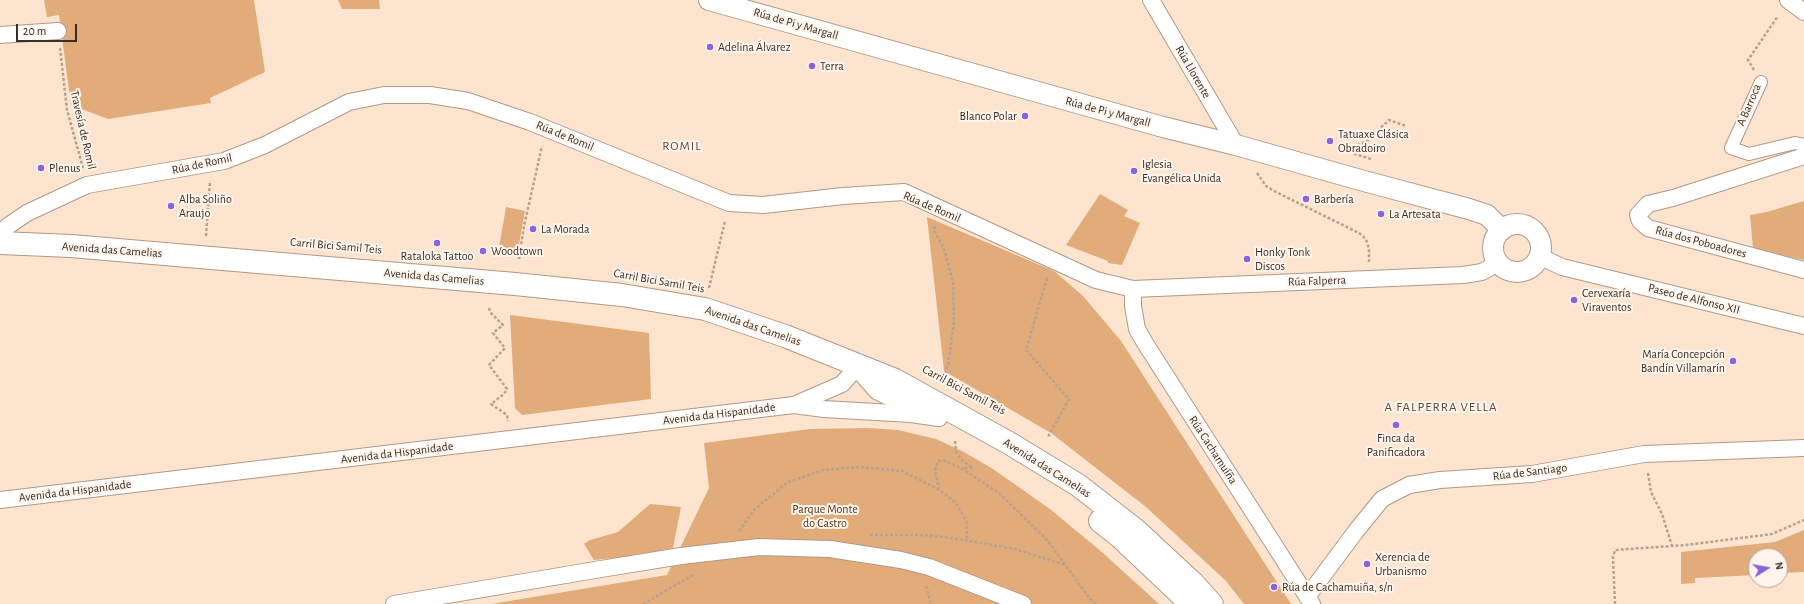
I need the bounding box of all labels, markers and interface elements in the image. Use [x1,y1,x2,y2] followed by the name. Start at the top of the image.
[752,5,840,43] street label: Rúa de Pi y Margall
[18,16,79,42] scale bar
[23,25,46,37] text: 20 m
[718,40,791,54] place label: Adelina Álvarez
[705,42,715,52] marker: Adelina Álvarez
[1172,43,1214,101] street label: Rúa Llorente
[820,59,844,73] place label: Terra
[807,61,817,71] marker: Terra
[1734,82,1764,128] street label: A Barroca
[67,89,99,171] street label: Travesía de Romil
[1064,94,1152,130] street label: Rúa de Pi y Margall
[960,109,1017,123] place label: Blanco Polar
[1020,111,1030,121] marker: Blanco Polar
[534,118,596,154] street label: Rúa de Romil
[1338,127,1409,155] place label: Tatuaxe Clásica Obradoiro
[1325,136,1335,146] marker: Tatuaxe Clásica Obradoiro
[662,138,702,154] district label: ROMIL
[171,151,233,177] street label: Rúa de Romil
[1142,157,1221,185] place label: Iglesia Evangélica Unida
[49,161,80,175] place label: Plenus
[36,163,46,173] marker: Plenus
[1129,166,1139,176] marker: Iglesia Evangélica Unida
[901,188,963,226] street label: Rúa de Romil
[179,192,232,220] place label: Alba Soliño Araujo
[1314,192,1354,206] place label: Barbería
[1301,194,1311,204] marker: Barbería
[166,201,176,211] marker: Alba Soliño Araujo
[1389,207,1441,221] place label: La Artesata
[1376,209,1386,219] marker: La Artesata
[541,222,590,236] place label: La Morada
[1654,223,1748,261] street label: Rúa dos Poboadores
[528,224,538,234] marker: La Morada
[289,235,383,257] street label: Carril Bici Samil Teis
[432,238,442,248] marker: Rataloka Tattoo
[61,239,163,261] street label: Avenida das Camelias
[491,244,543,258] place label: Woodtown
[1255,245,1310,273] place label: Honky Tonk Discos
[478,246,488,256] marker: Woodtown
[401,249,473,263] place label: Rataloka Tattoo
[1242,254,1252,264] marker: Honky Tonk Discos
[383,265,485,289] street label: Avenida das Camelias
[612,266,706,296] street label: Carril Bici Samil Teis
[1288,273,1346,289] street label: Rúa Falperra
[1647,281,1741,317] street label: Paseo de Alfonso XII
[1582,286,1631,314] place label: Cervexaría Viraventos
[1569,295,1579,305] marker: Cervexaría Viraventos
[703,303,803,349] street label: Avenida das Camelias
[1641,347,1725,375] place label: María Concepción Bandín Villamarín
[1728,356,1738,366] marker: María Concepción Bandín Villamarín
[920,362,1008,418] street label: Carril Bici Samil Teis
[1385,399,1497,415] district label: A FALPERRA VELLA
[662,400,776,428] street label: Avenida da Hispanidade
[1186,413,1240,487] street label: Rúa Cachamuíña
[1391,420,1401,430] marker: Finca da Panificadora
[1367,431,1425,459] place label: Finca da Panificadora
[1000,435,1094,501] street label: Avenida das Camelias
[340,439,454,467] street label: Avenida da Hispanidade
[1492,460,1568,484] street label: Rúa de Santiago
[18,477,132,505] street label: Avenida da Hispanidade
[792,502,858,530] park label: Parque Monte do Castro
[1748,548,1788,588] north arrow
[1375,550,1430,578] place label: Xerencia de Urbanismo
[1362,559,1372,569] marker: Xerencia de Urbanismo
[1773,561,1785,571] text: N
[1282,580,1393,594] place label: Rúa de Cachamuiña, s/n
[1269,582,1279,592] marker: Rúa de Cachamuiña, s/n

